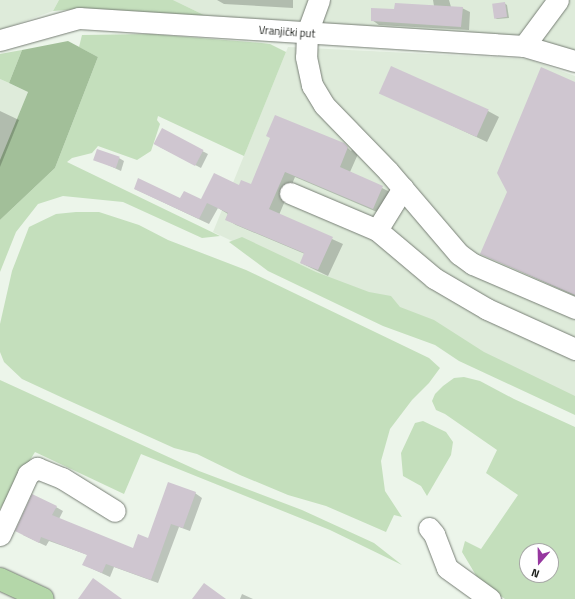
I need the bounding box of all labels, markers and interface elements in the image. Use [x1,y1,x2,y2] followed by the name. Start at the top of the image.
[258,23,316,41] street label: Vranjički put
[519,543,559,583] north arrow
[529,565,542,582] text: N

